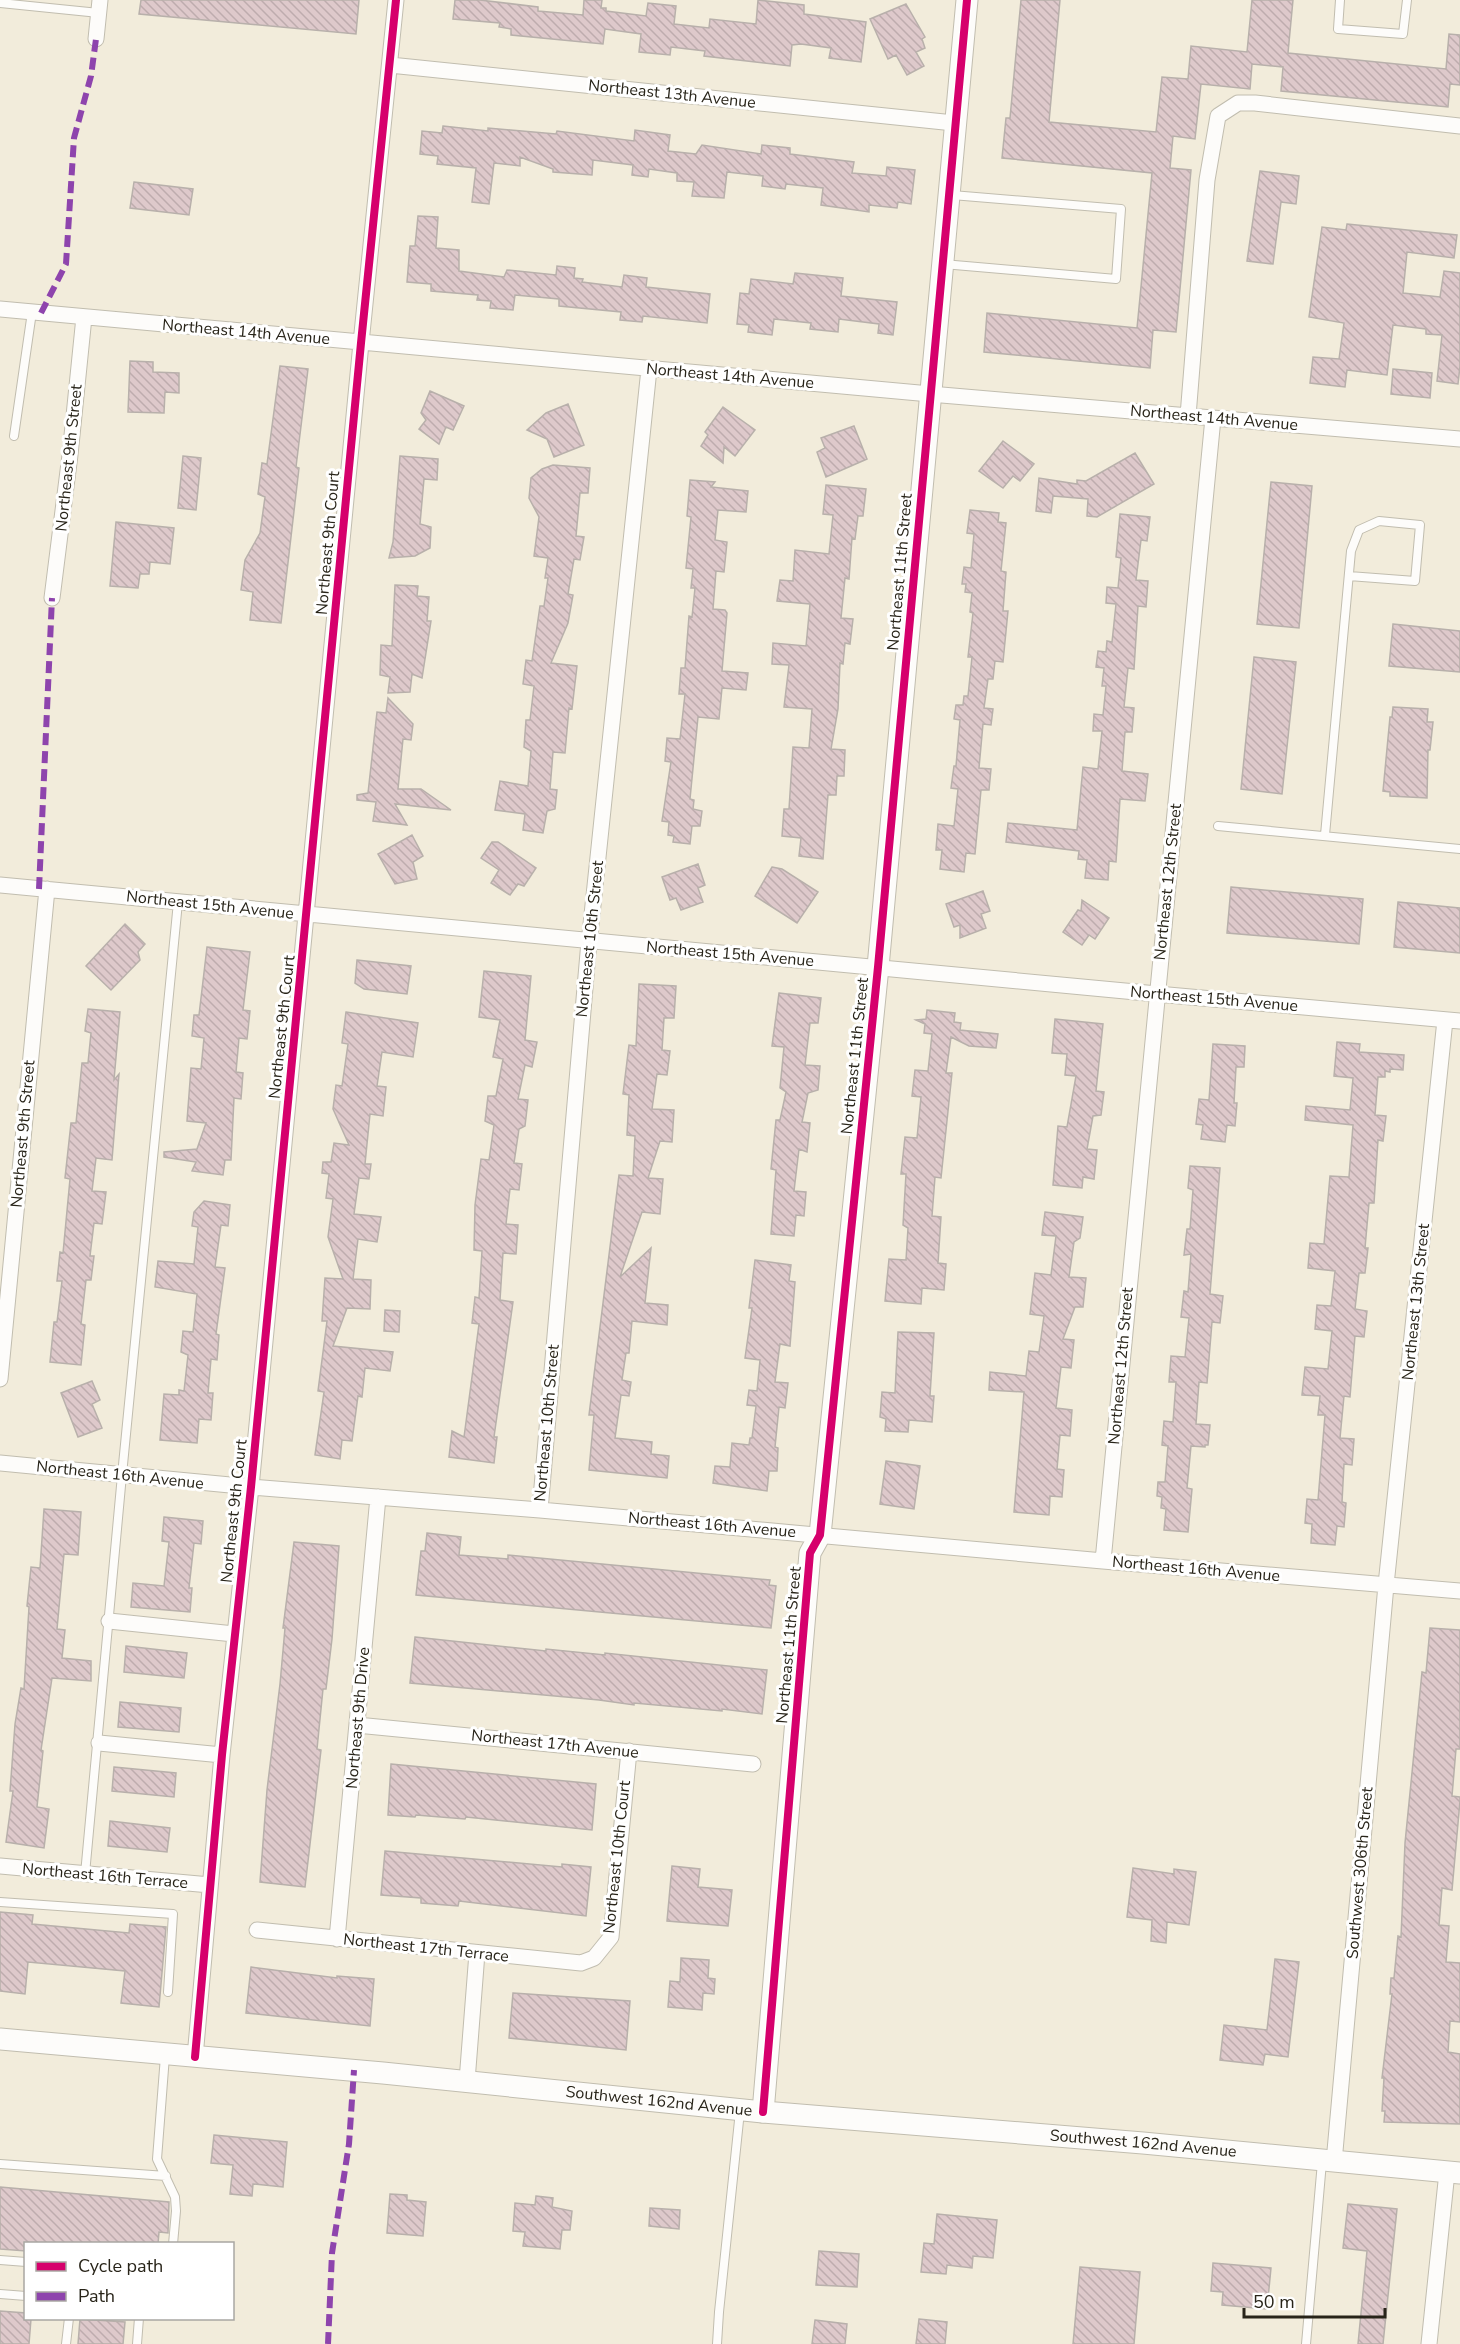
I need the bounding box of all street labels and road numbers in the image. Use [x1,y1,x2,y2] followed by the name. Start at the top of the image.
[587,74,757,114] street label: Northeast 13th Avenue
[161,314,331,350] street label: Northeast 14th Avenue
[645,358,815,394] street label: Northeast 14th Avenue
[50,383,88,533] street label: Northeast 9th Street
[1129,400,1299,436] street label: Northeast 14th Avenue
[311,470,345,616] street label: Northeast 9th Court
[882,492,918,651] street label: Northeast 11th Street
[1149,802,1187,961] street label: Northeast 12th Street
[571,859,609,1018] street label: Northeast 10th Street
[125,885,295,925] street label: Northeast 15th Avenue
[645,936,815,972] street label: Northeast 15th Avenue
[264,954,301,1100] street label: Northeast 9th Court
[836,976,874,1135] street label: Northeast 11th Street
[1129,981,1299,1017] street label: Northeast 15th Avenue
[6,1059,40,1209] street label: Northeast 9th Street
[1397,1222,1435,1381] street label: Northeast 13th Street
[1103,1286,1139,1445] street label: Northeast 12th Street
[529,1343,565,1502] street label: Northeast 10th Street
[216,1438,253,1584] street label: Northeast 9th Court
[35,1455,205,1495] street label: Northeast 16th Avenue
[627,1507,797,1543] street label: Northeast 16th Avenue
[1111,1551,1281,1587] street label: Northeast 16th Avenue
[771,1565,807,1724] street label: Northeast 11th Street
[341,1646,375,1790] street label: Northeast 9th Drive
[470,1724,640,1764] street label: Northeast 17th Avenue
[598,1779,636,1935] street label: Northeast 10th Court
[1342,1786,1379,1960] street label: Southwest 306th Street
[21,1858,189,1894] street label: Northeast 16th Terrace
[342,1928,510,1968] street label: Northeast 17th Terrace
[565,2081,753,2122] street label: Southwest 162nd Avenue
[1049,2124,1238,2163] street label: Southwest 162nd Avenue

